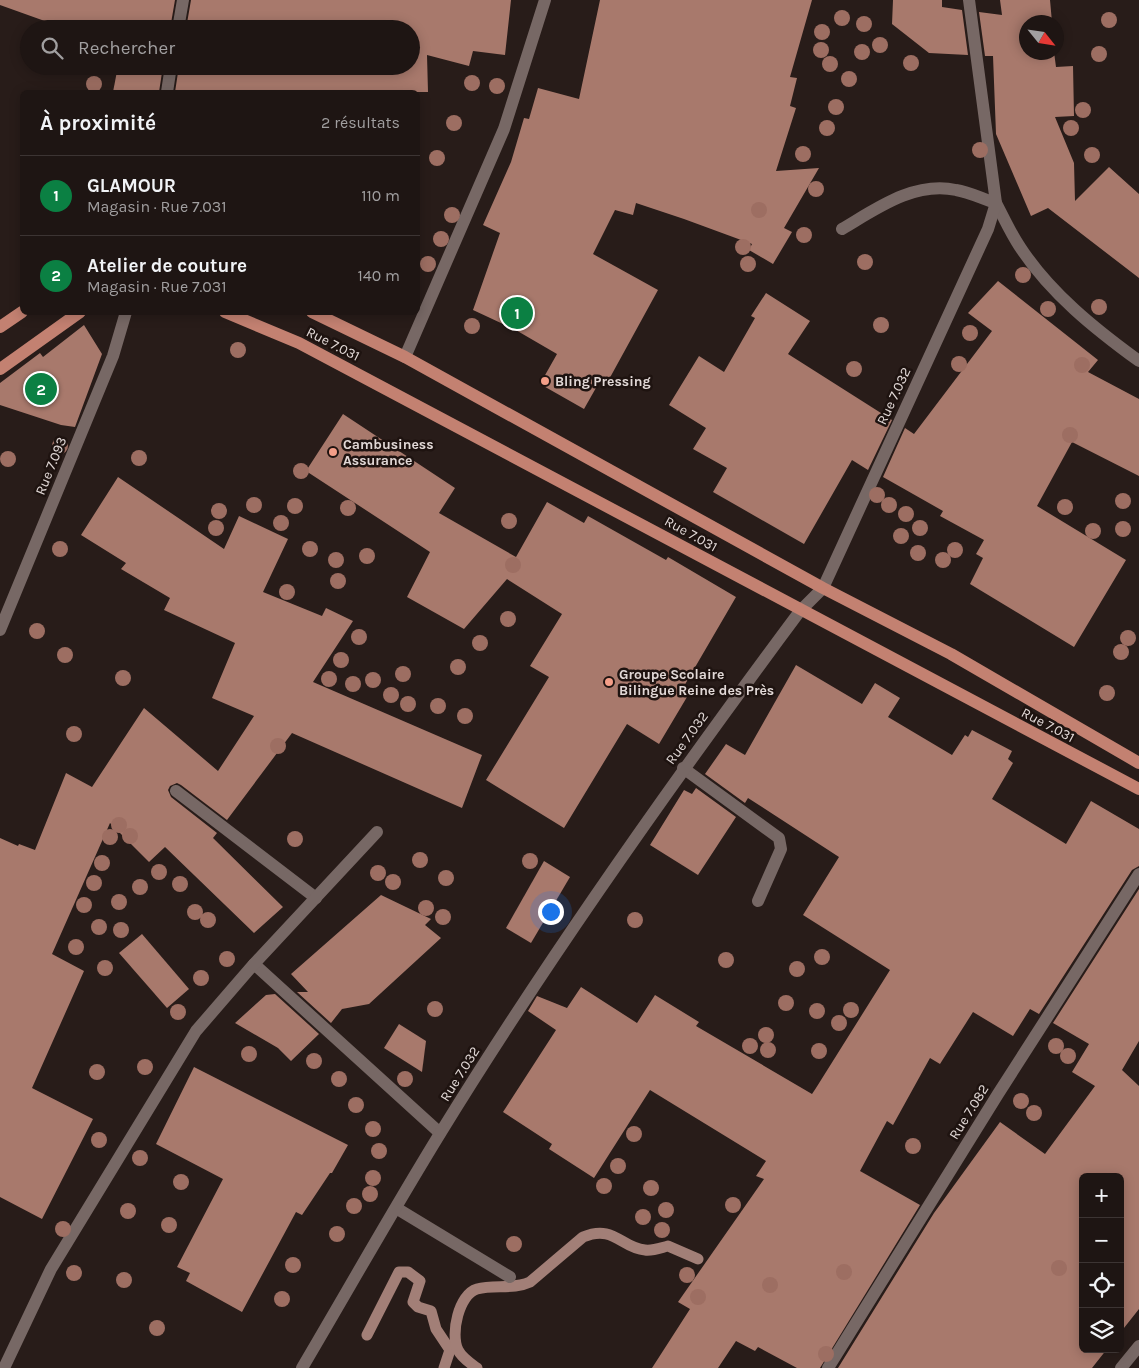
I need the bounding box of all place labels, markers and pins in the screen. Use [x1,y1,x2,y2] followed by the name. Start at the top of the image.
[501,294,533,332] pin: 1
[25,370,57,408] pin: 2
[555,373,651,390] place label: Bling Pressing
[539,375,551,387] marker: Bling Pressing
[343,436,434,469] place label: Cambusiness Assurance
[327,446,339,458] marker: Cambusiness Assurance
[619,666,774,699] place label: Groupe Scolaire Bilingue Reine des Près
[603,676,615,688] marker: Groupe Scolaire Bilingue Reine des Près

